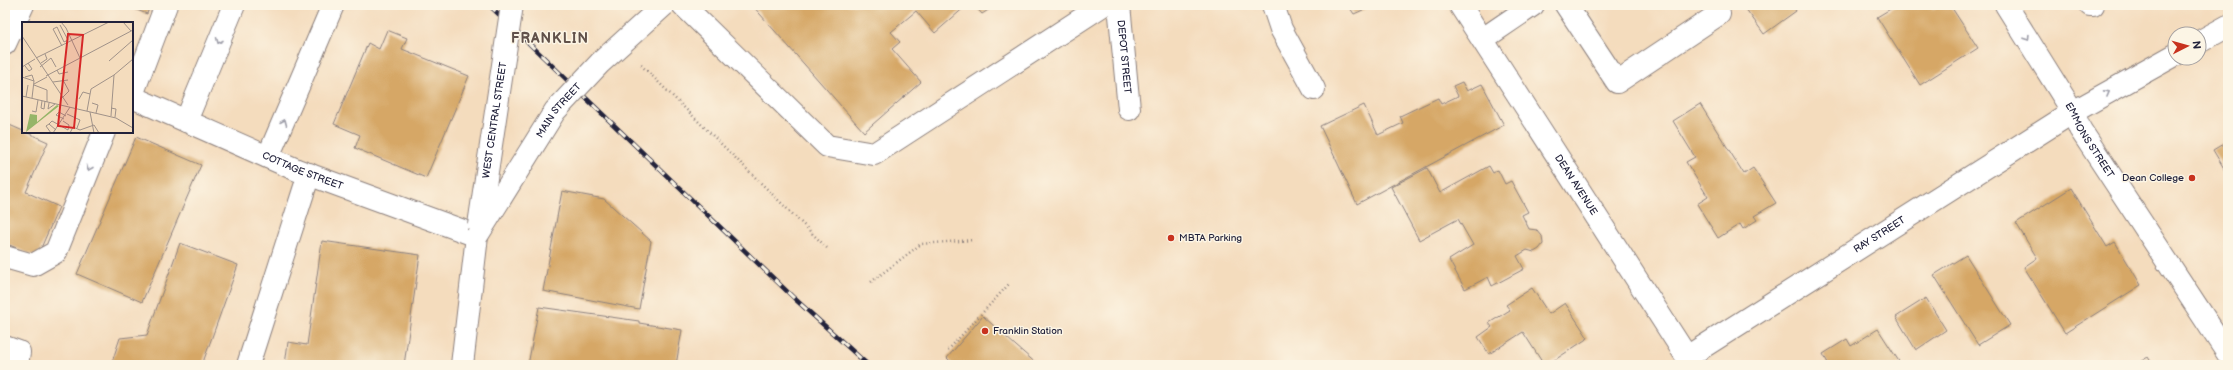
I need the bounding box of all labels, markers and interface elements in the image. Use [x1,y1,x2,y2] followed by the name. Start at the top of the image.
[1114,19,1133,94] street label: DEPOT STREET
[22,22,133,133] inset map
[2167,26,2207,66] north arrow
[511,30,589,47] district label: FRANKLIN
[2022,34,2029,41] one-way arrow
[216,37,224,45] one-way arrow
[2190,40,2203,50] text: N
[480,61,509,179] street label: WEST CENTRAL STREET
[534,81,584,140] street label: MAIN STREET
[2103,90,2110,98] one-way arrow
[2063,100,2116,180] street label: EMMONS STREET
[279,118,287,125] one-way arrow
[260,149,345,192] street label: COTTAGE STREET
[1552,152,1600,218] street label: DEAN AVENUE
[86,165,94,172] one-way arrow
[2122,172,2184,184] place label: Dean College
[2187,173,2197,183] marker: Dean College
[1851,214,1908,256] street label: RAY STREET
[1179,232,1242,244] place label: MBTA Parking
[1166,233,1176,243] marker: MBTA Parking
[993,325,1063,337] place label: Franklin Station
[980,326,990,336] marker: Franklin Station

